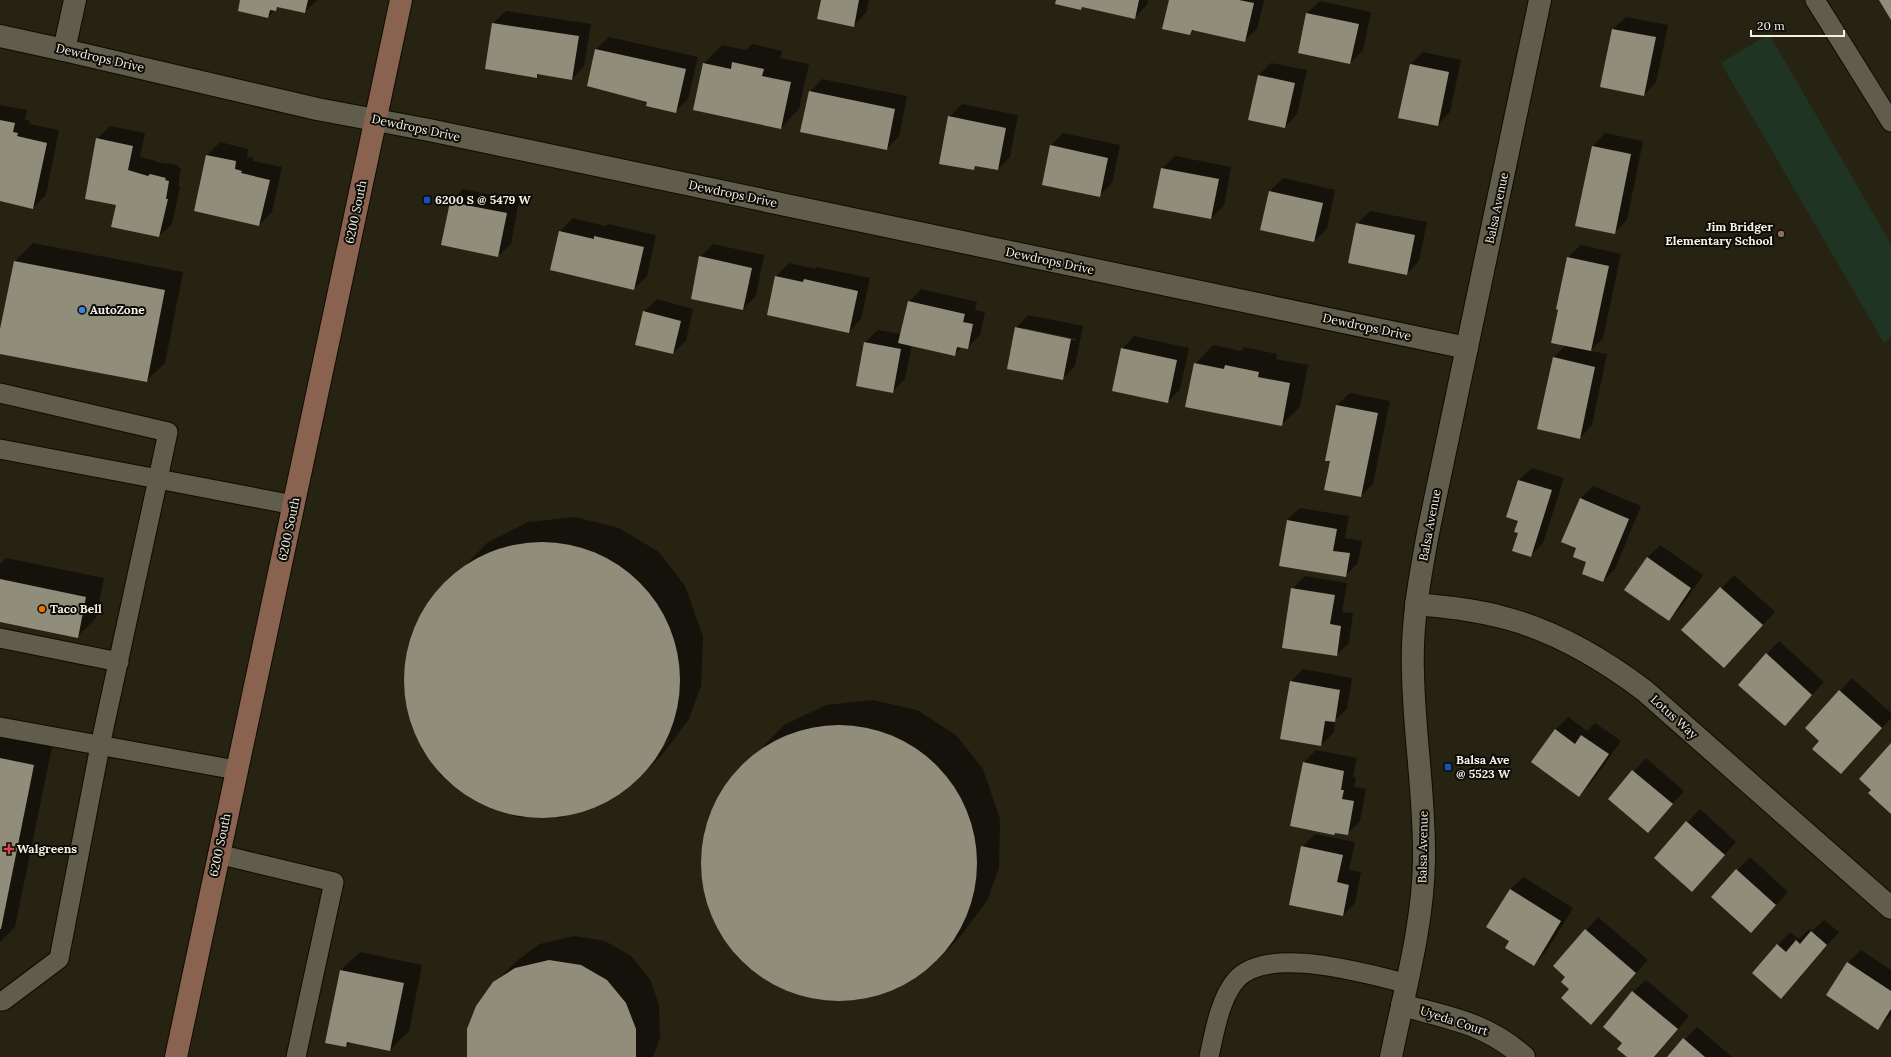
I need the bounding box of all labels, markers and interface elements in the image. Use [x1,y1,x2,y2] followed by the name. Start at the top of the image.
[1751,12,1844,38] scale bar
[1757,18,1785,33] text: 20 m
[55,40,146,75] street label: Dewdrops Drive
[370,111,462,144] street label: Dewdrops Drive
[1482,170,1511,245] street label: Balsa Avenue
[687,177,779,210] street label: Dewdrops Drive
[341,179,370,245] street label: 6200 South
[435,192,532,207] place label: 6200 S @ 5479 W
[422,195,432,205] marker: 6200 S @ 5479 W
[1665,219,1773,248] place label: Jim Bridger Elementary School
[1776,229,1786,239] marker: Jim Bridger Elementary School
[1004,244,1096,277] street label: Dewdrops Drive
[90,302,145,317] place label: AutoZone
[77,305,87,315] marker: AutoZone
[1321,310,1413,343] street label: Dewdrops Drive
[1415,487,1444,562] street label: Balsa Avenue
[274,496,303,562] street label: 6200 South
[50,601,102,616] place label: Taco Bell
[37,604,47,614] marker: Taco Bell
[1648,692,1702,742] street label: Lotus Way
[1456,752,1511,781] place label: Balsa Ave @ 5523 W
[1443,762,1453,772] marker: Balsa Ave @ 5523 W
[1414,810,1431,883] street label: Balsa Avenue
[205,812,234,878] street label: 6200 South
[17,841,77,856] place label: Walgreens
[4,844,14,854] marker: Walgreens
[1418,1002,1490,1039] street label: Uyeda Court

